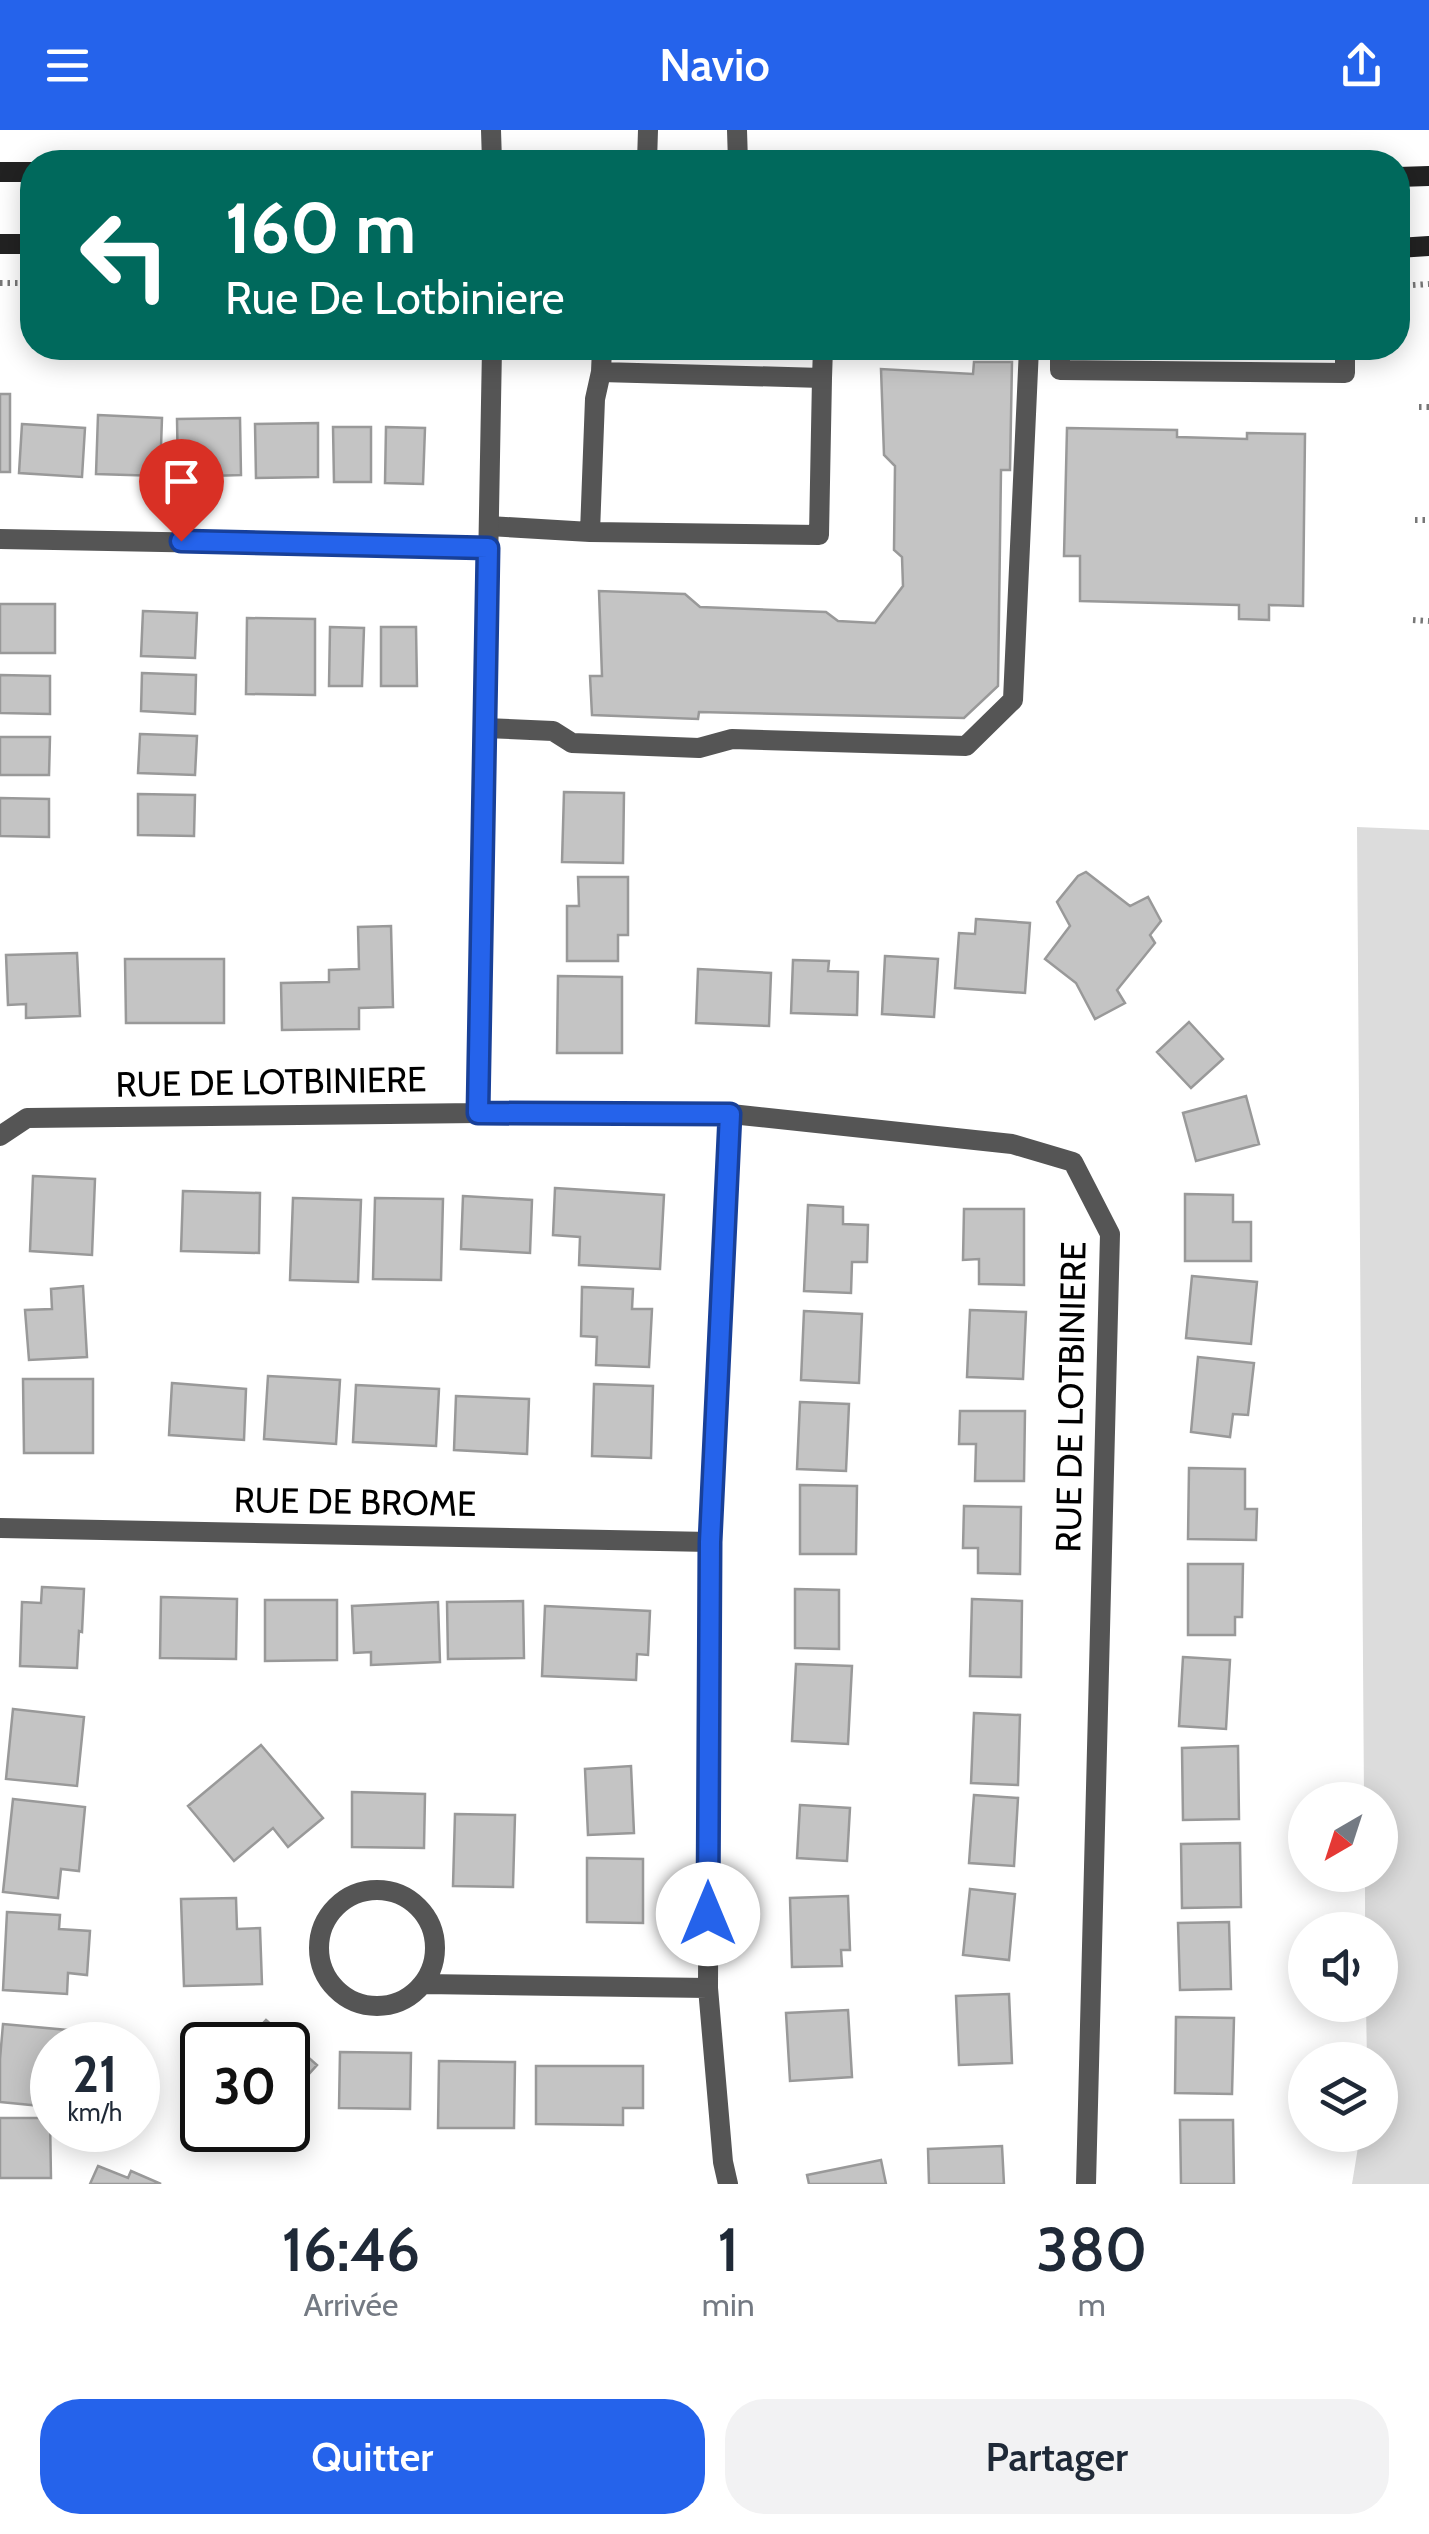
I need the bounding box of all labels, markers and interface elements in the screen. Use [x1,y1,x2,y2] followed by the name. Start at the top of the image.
[40,38,95,93] icon: menu
[659,38,770,92] text: Navio
[1334,38,1389,93] icon: share
[225,185,416,271] text: 160 m
[60,190,190,320] icon: left
[225,271,565,325] text: Rue De Lotbiniere
[139,439,224,542] pin
[154,454,209,509] icon: arrive
[115,1057,427,1106] street label: RUE DE LOTBINIERE
[1046,1241,1095,1553] street label: RUE DE LOTBINIERE
[233,1478,477,1525] street label: RUE DE BROME
[1288,1782,1398,1892] north arrow
[1288,1782,1398,2152] map controls
[656,1862,760,1966] position arrow
[1288,1912,1398,2022] button: sound
[180,2022,310,2152] speed limit sign: 30
[1288,2042,1398,2152] button: layers
[73,2044,117,2105] text: 21
[68,2097,122,2127] text: km/h
[282,2213,420,2286] text: 16:46
[718,2213,739,2286] text: 1
[1036,2213,1147,2286] text: 380
[303,2285,398,2324] text: Arrivée
[702,2285,755,2324] text: min
[1078,2285,1106,2324] text: m
[40,2399,705,2514] button: Quitter
[725,2399,1389,2514] button: Partager

